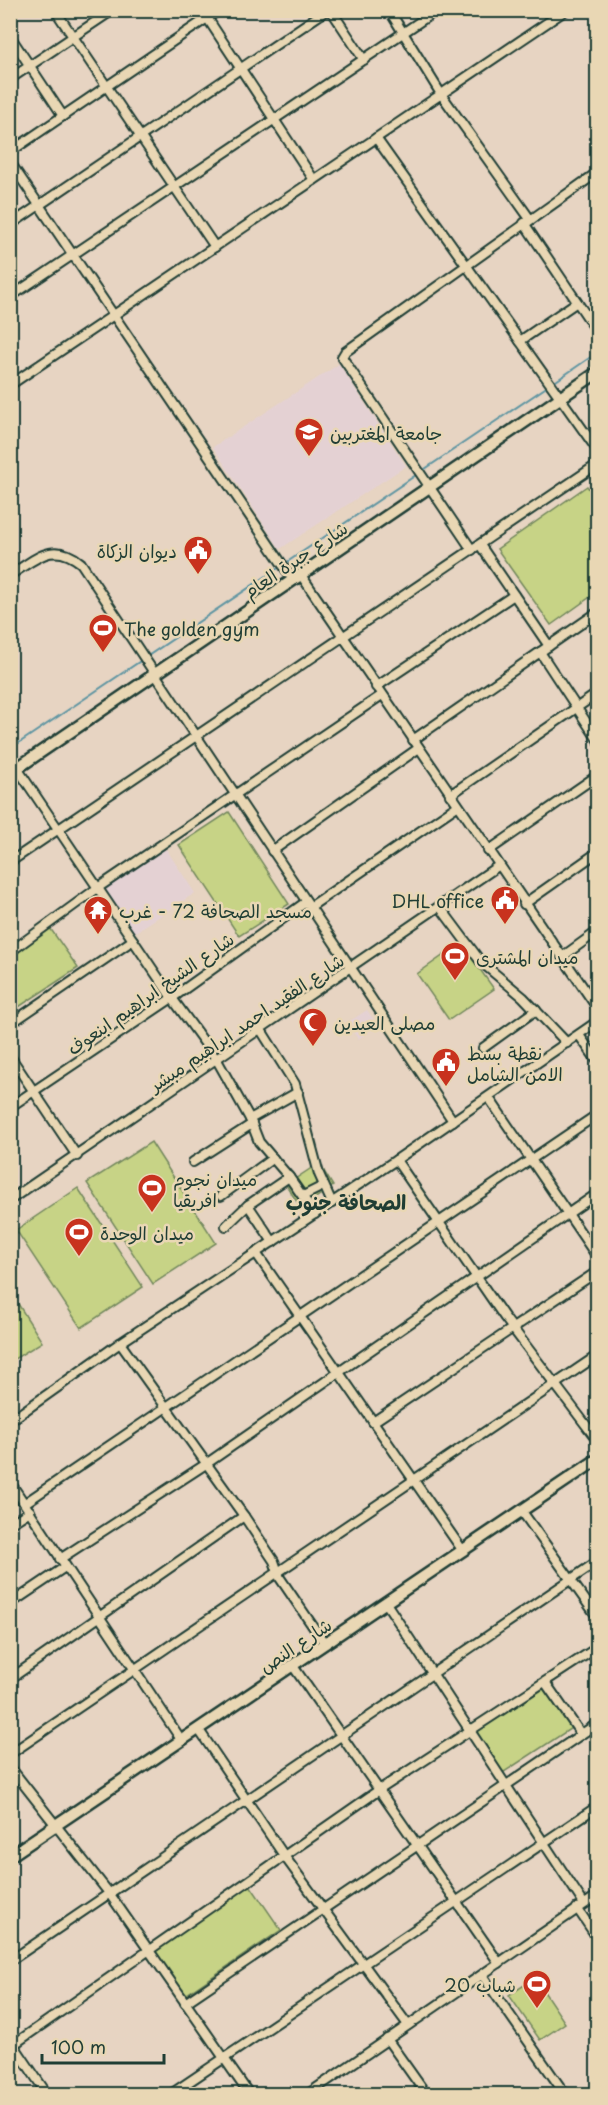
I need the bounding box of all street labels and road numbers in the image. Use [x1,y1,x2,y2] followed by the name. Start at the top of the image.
[237,514,354,606] street label: شارع جبرة العام
[61,925,240,1063] street label: شارع الشيخ ابراهيم ابنعوف
[141,946,350,1101] street label: شارع الفقيد احمد ابراهيم مبشر
[253,1611,337,1679] street label: شارع النص

